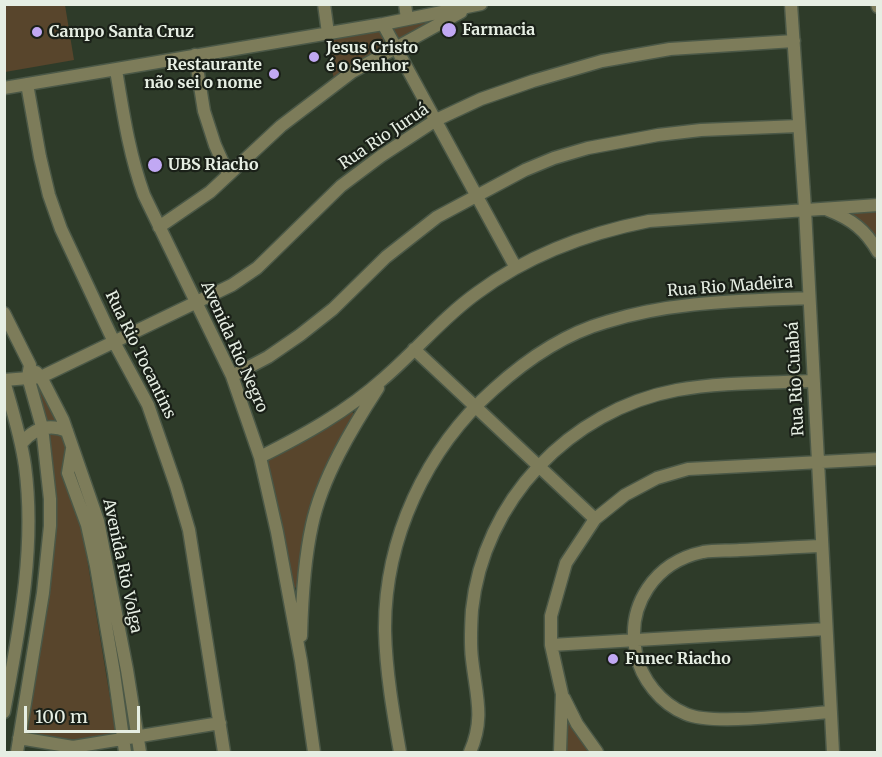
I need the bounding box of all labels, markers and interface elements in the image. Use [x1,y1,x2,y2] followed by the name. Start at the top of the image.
[462,20,535,40] place label: Farmacia
[440,21,458,39] marker: Farmacia
[49,22,194,42] place label: Campo Santa Cruz
[30,25,44,39] marker: Campo Santa Cruz
[326,38,418,76] place label: Jesus Cristo é o Senhor
[307,50,321,64] marker: Jesus Cristo é o Senhor
[144,55,262,93] place label: Restaurante não sei o nome
[267,67,281,81] marker: Restaurante não sei o nome
[336,100,432,174] street label: Rua Rio Juruá
[168,155,259,175] place label: UBS Riacho
[146,156,164,174] marker: UBS Riacho
[666,273,794,301] street label: Rua Rio Madeira
[196,279,272,415] street label: Avenida Rio Negro
[101,288,179,422] street label: Rua Rio Tocantins
[783,321,809,437] street label: Rua Rio Cuiabá
[98,497,146,635] street label: Avenida Rio Volga
[625,649,731,669] place label: Funec Riacho
[606,652,620,666] marker: Funec Riacho
[27,694,142,732] scale bar
[35,705,88,728] text: 100 m

